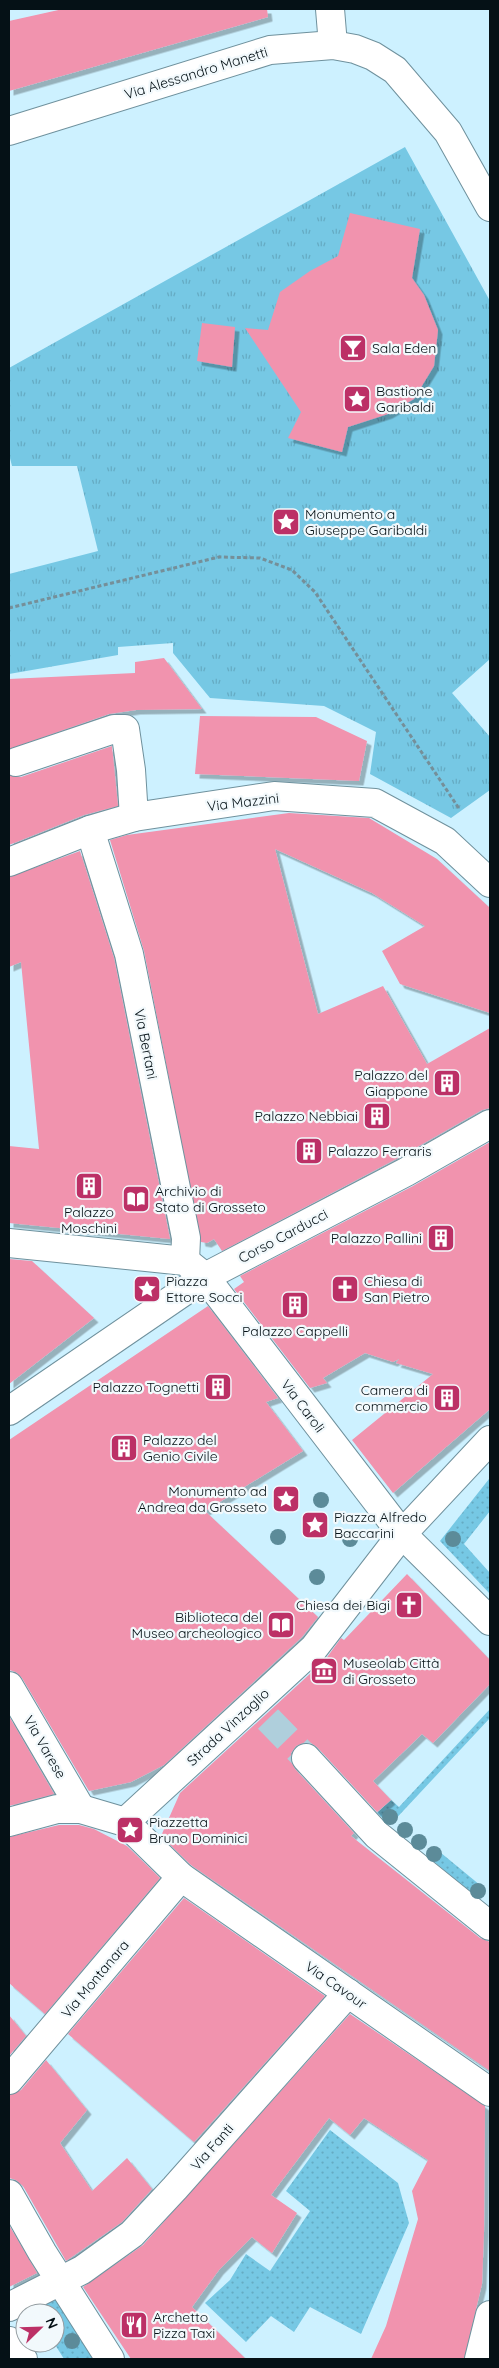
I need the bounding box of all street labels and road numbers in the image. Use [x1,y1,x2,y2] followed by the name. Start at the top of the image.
[122,43,270,103] street label: Via Alessandro Manetti
[206,789,280,815] street label: Via Mazzini
[130,1007,162,1081] street label: Via Bertani
[235,1205,331,1267] street label: Corso Carducci
[277,1376,329,1436] street label: Via Caroli
[183,1684,273,1770] street label: Strada Vinzaglio
[20,1712,70,1782] street label: Via Varese
[57,1936,133,2022] street label: Via Montanara
[302,1957,371,2013] street label: Via Cavour
[187,2120,237,2174] street label: Via Fanti

